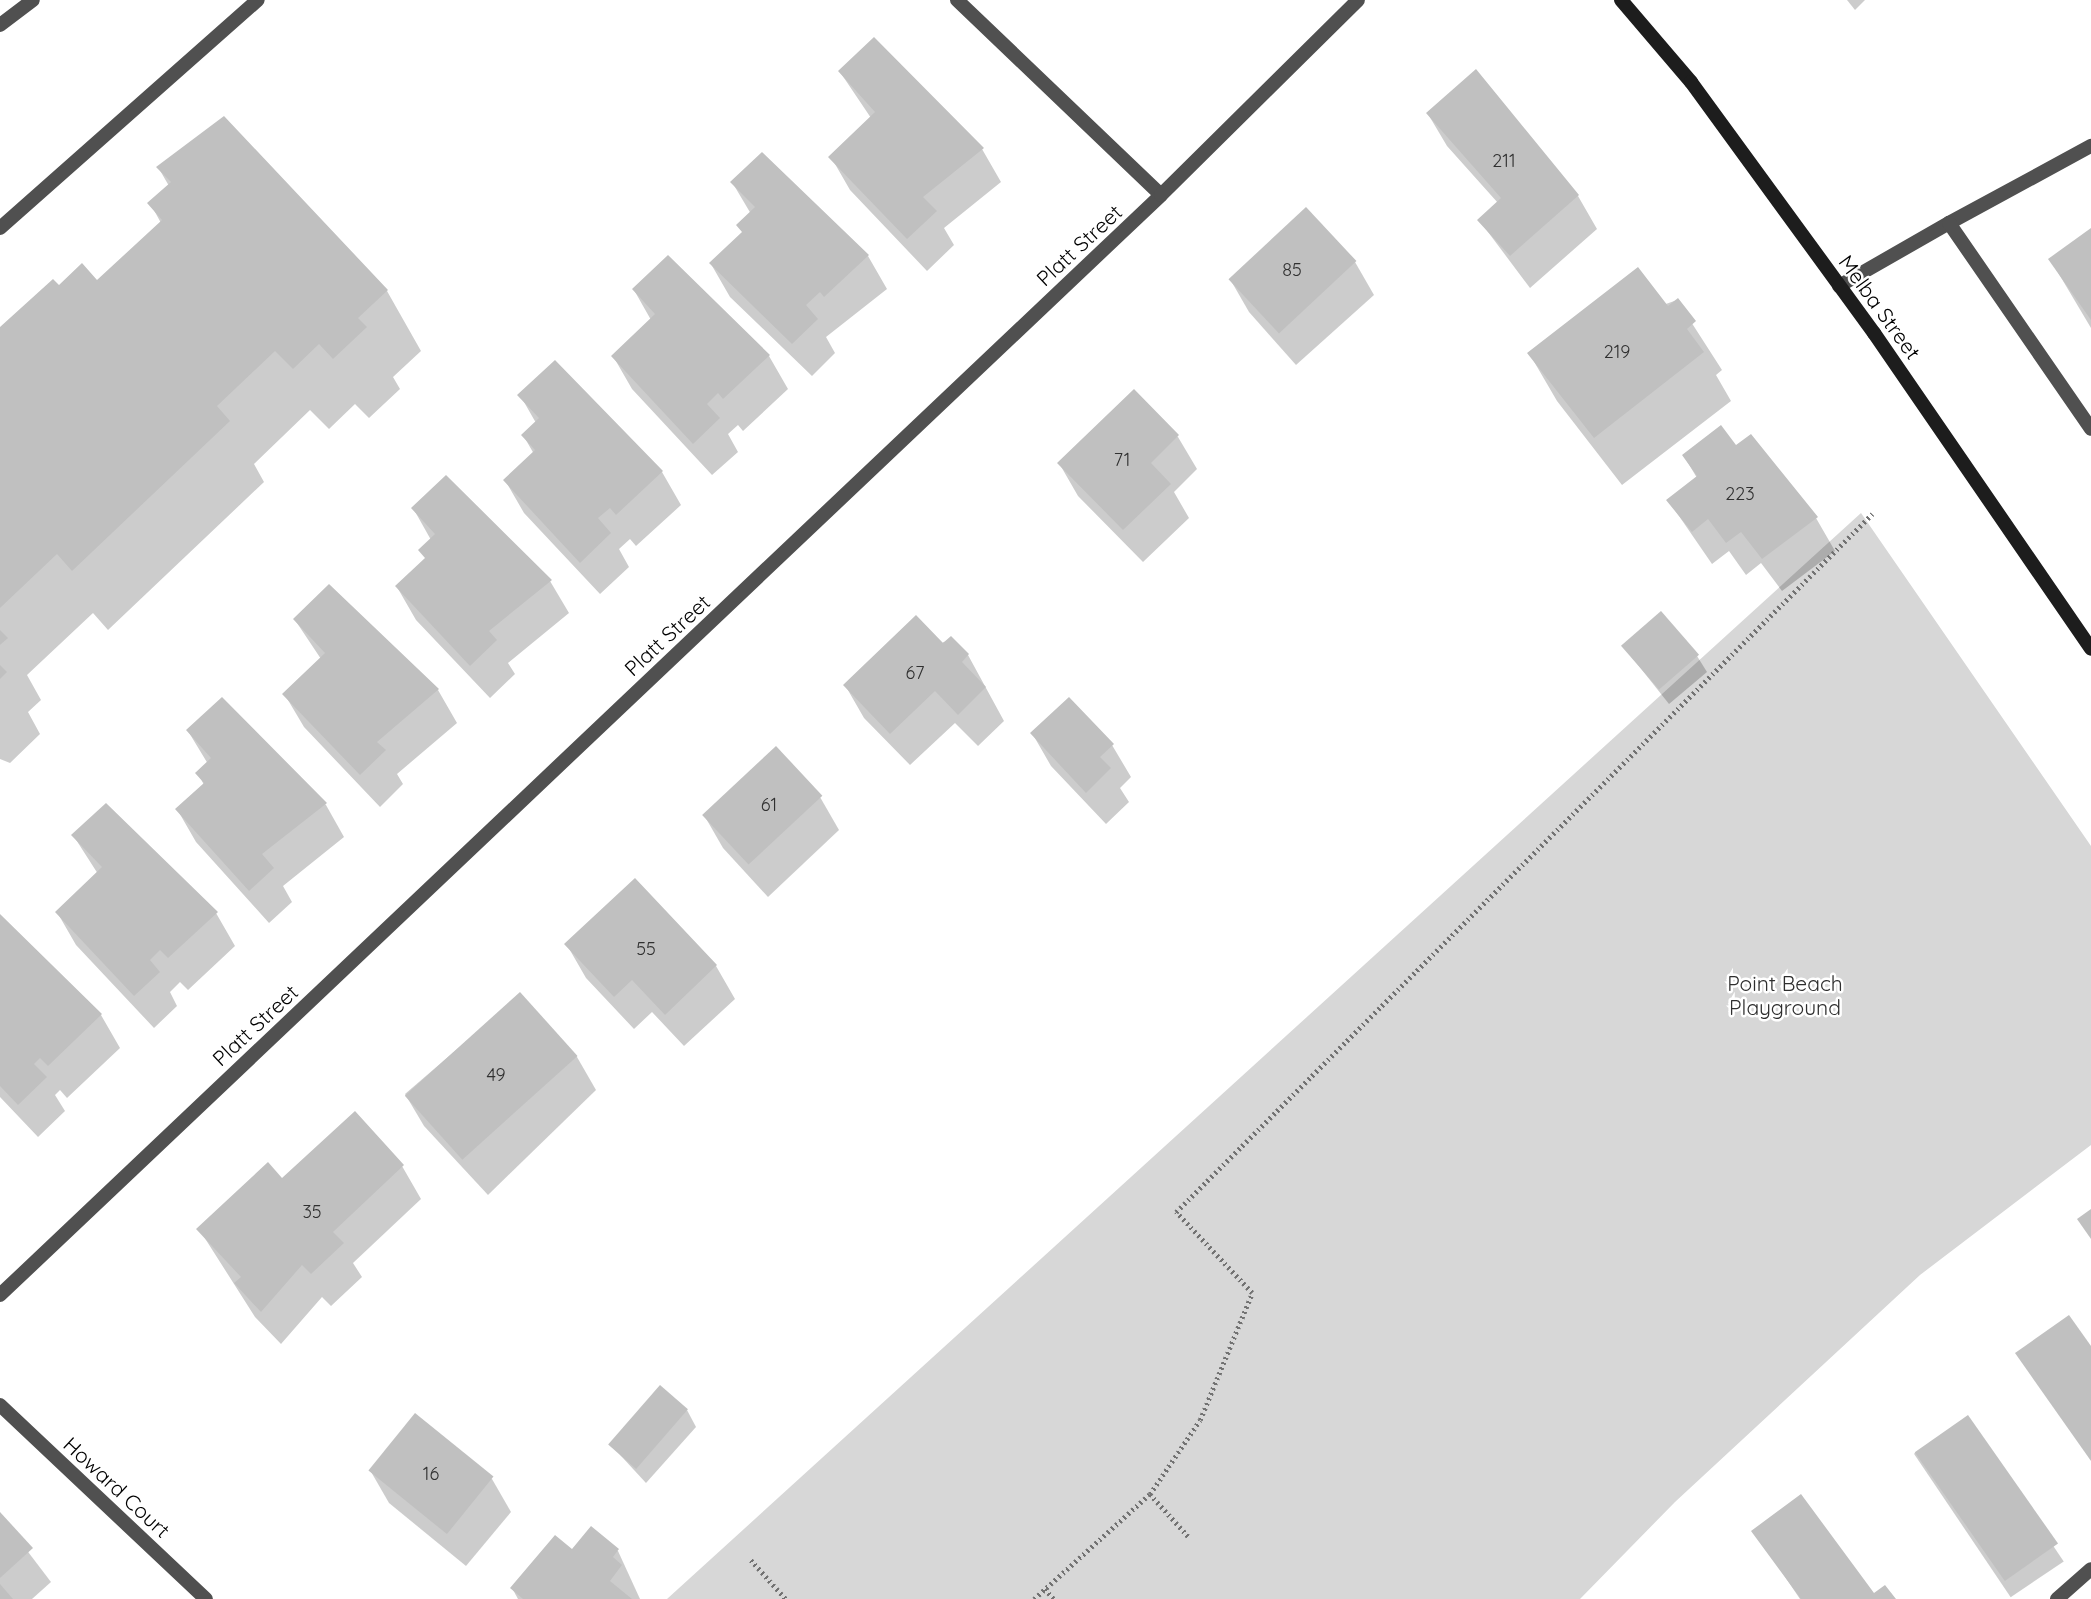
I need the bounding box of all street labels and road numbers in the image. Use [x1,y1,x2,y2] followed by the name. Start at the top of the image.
[1031,199,1127,291] street label: Platt Street
[1834,250,1926,364] street label: Melba Street
[619,589,715,681] street label: Platt Street
[207,979,303,1071] street label: Platt Street
[59,1431,175,1543] street label: Howard Court

